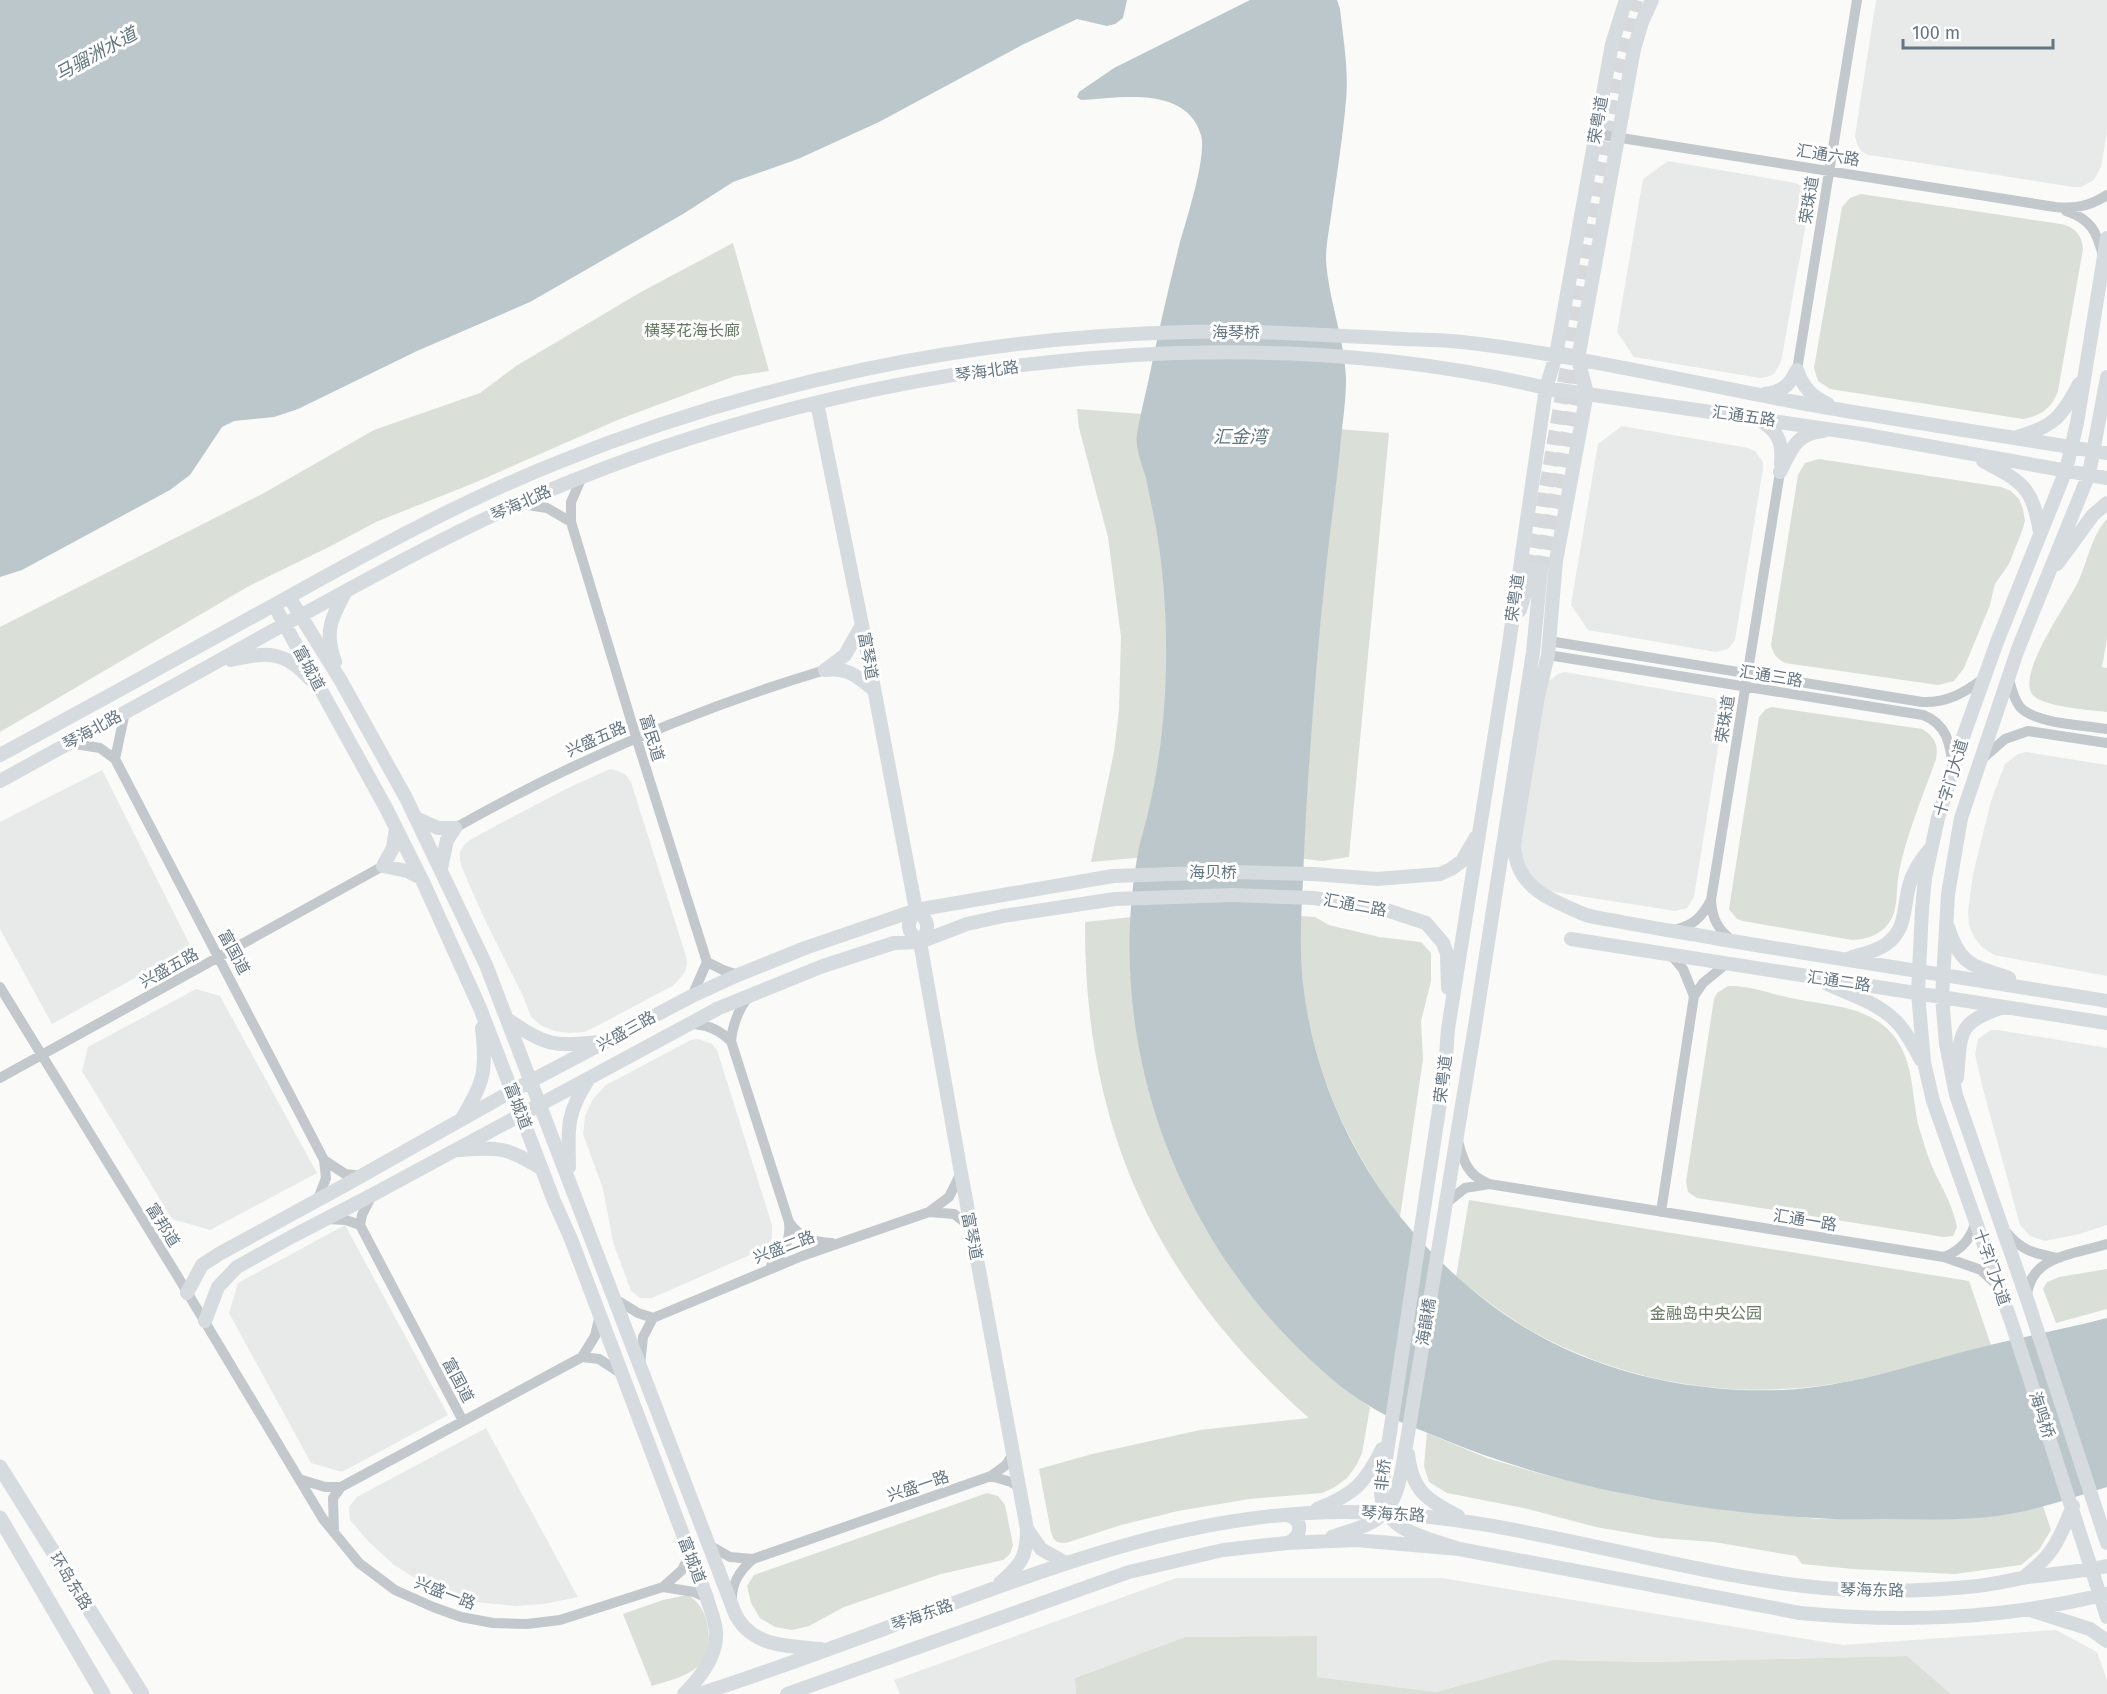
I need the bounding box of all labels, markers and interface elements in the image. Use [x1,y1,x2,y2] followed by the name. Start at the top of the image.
[1903,12,2053,50] scale bar
[51,21,143,85] water label: 马骝洲水道
[1912,22,1960,44] text: 100 m
[1584,95,1612,145] street label: 荣粤道
[1795,141,1861,169] street label: 汇通六路
[1796,175,1822,225] street label: 荣珠道
[644,321,740,340] park label: 横琴花海长廊
[1212,323,1260,342] street label: 海琴桥
[954,357,1020,385] street label: 琴海北路
[1711,402,1777,430] street label: 汇通五路
[1213,426,1270,448] water label: 汇金湾
[488,481,554,525] street label: 琴海北路
[1502,573,1528,623] street label: 荣粤道
[854,631,882,681] street label: 富琴道
[289,642,329,694] street label: 富城道
[1738,662,1804,690] street label: 汇通三路
[1712,694,1738,744] street label: 荣珠道
[59,706,125,754] street label: 琴海北路
[636,712,668,764] street label: 富民道
[563,717,629,761] street label: 兴盛五路
[1930,737,1972,819] street label: 十字门大道
[1189,863,1237,882] street label: 海贝桥
[1322,890,1388,920] street label: 汇通二路
[214,926,254,978] street label: 富国道
[136,944,202,992] street label: 兴盛五路
[1806,967,1872,995] street label: 汇通二路
[593,1007,659,1055] street label: 兴盛三路
[1431,1054,1455,1104] street label: 荣粤道
[501,1080,535,1132] street label: 富城道
[142,1200,184,1250] street label: 富邦道
[1772,1206,1838,1234] street label: 汇通一路
[958,1211,986,1261] street label: 富琴道
[1970,1226,2014,1308] street label: 十字门大道
[751,1227,817,1267] street label: 兴盛二路
[1413,1297,1439,1347] street label: 海韻橋
[1650,1304,1762,1323] park label: 金融岛中央公园
[438,1354,478,1406] street label: 富国道
[2026,1389,2058,1441] street label: 海鸣桥
[1372,1458,1394,1492] street label: 非桥
[885,1467,951,1505] street label: 兴盛一路
[1361,1503,1425,1525] street label: 琴海东路
[675,1534,709,1586] street label: 富城道
[46,1549,96,1613] street label: 环岛东路
[412,1573,478,1613] street label: 兴盛一路
[1840,1580,1904,1600] street label: 琴海东路
[889,1595,955,1635] street label: 琴海东路

